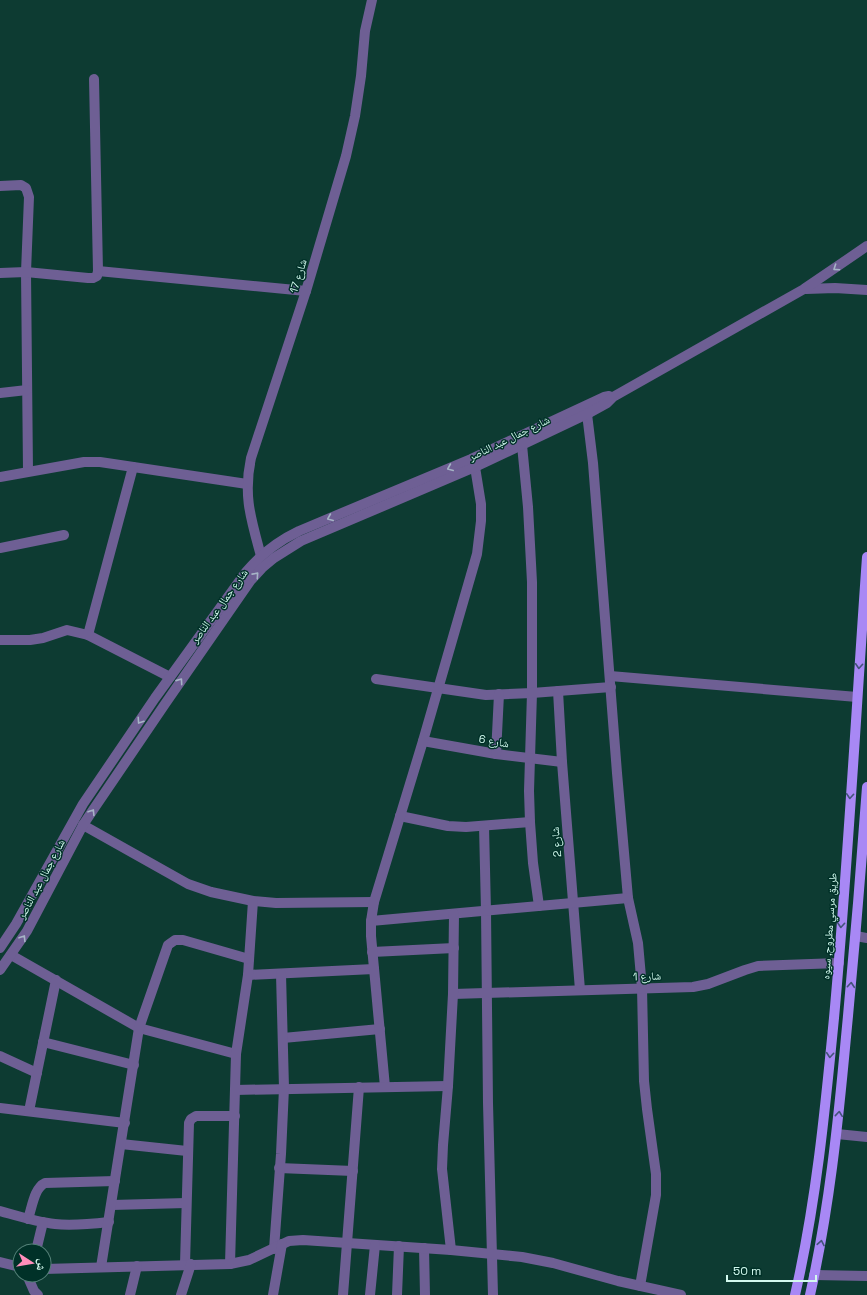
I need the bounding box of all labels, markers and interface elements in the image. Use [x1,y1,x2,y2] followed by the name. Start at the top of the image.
[286,257,310,295] street label: شارع 17
[833,263,840,271] one-way arrow
[465,412,552,464] street label: شارع جمال عبد الناصر
[446,464,453,472] one-way arrow
[326,513,334,521] one-way arrow
[187,566,251,647] street label: شارع جمال عبد الناصر
[251,572,258,580] one-way arrow
[855,663,864,669] one-way arrow
[175,678,183,685] one-way arrow
[137,717,145,724] one-way arrow
[478,731,510,751] street label: شارع 6
[846,793,855,799] one-way arrow
[87,809,95,816] one-way arrow
[548,826,564,858] street label: شارع 2
[14,837,68,922] street label: شارع جمال عبد الناصر
[818,872,842,980] street label: طريق مرسي مطروح, سيوه
[837,922,846,928] one-way arrow
[18,935,26,942] one-way arrow
[633,969,661,983] street label: شارع 1
[847,982,856,988] one-way arrow
[826,1052,835,1058] one-way arrow
[834,1111,843,1117] one-way arrow
[816,1240,824,1246] one-way arrow
[12,1243,52,1283] north arrow
[727,1257,816,1283] scale bar
[33,1258,50,1273] text: ش
[733,1263,761,1279] text: 50 m

